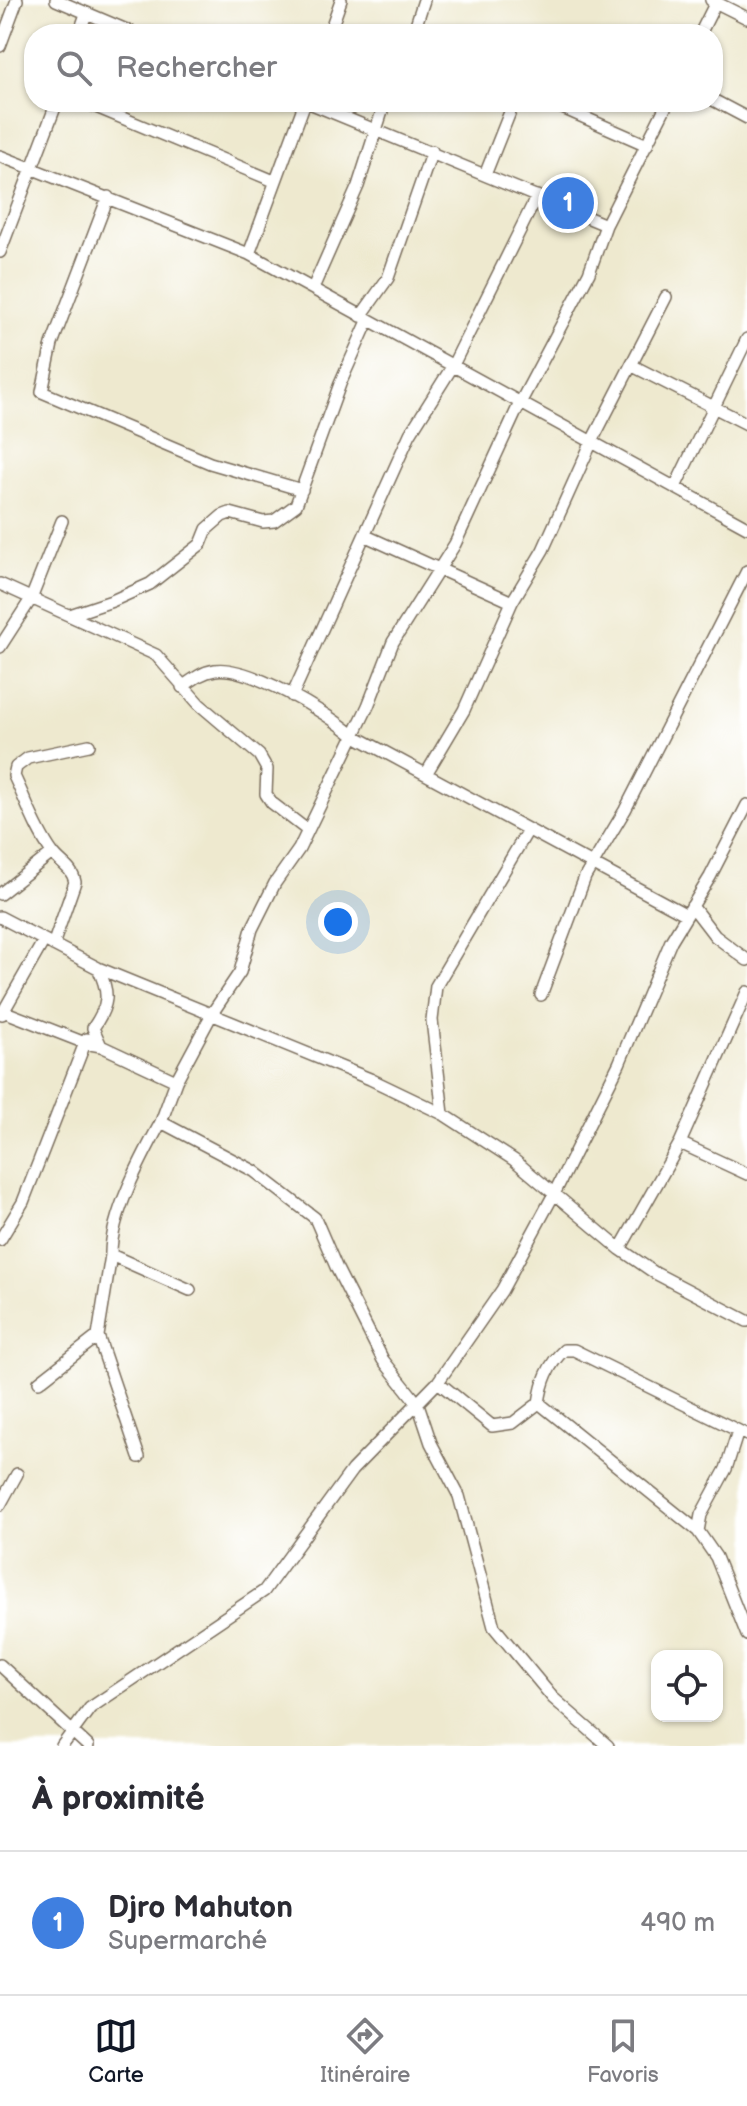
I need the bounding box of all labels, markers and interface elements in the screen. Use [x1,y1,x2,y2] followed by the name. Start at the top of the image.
[24,24,723,112] search box
[52,46,96,90] icon: search
[116,50,277,86] text: Rechercher
[542,173,594,233] pin: 1
[318,902,358,942] your location
[651,1650,723,1722] map controls
[651,1650,723,1722] button: locate
[32,1778,205,1819] text: À proximité
[108,1890,293,1926] text: Djro Mahuton
[53,1908,63,1939] text: 1
[640,1908,715,1939] text: 490 m
[108,1926,267,1957] text: Supermarché
[88,2014,144,2089] tab: Carte
[320,2014,410,2089] tab: Itinéraire
[587,2014,659,2089] tab: Favoris

